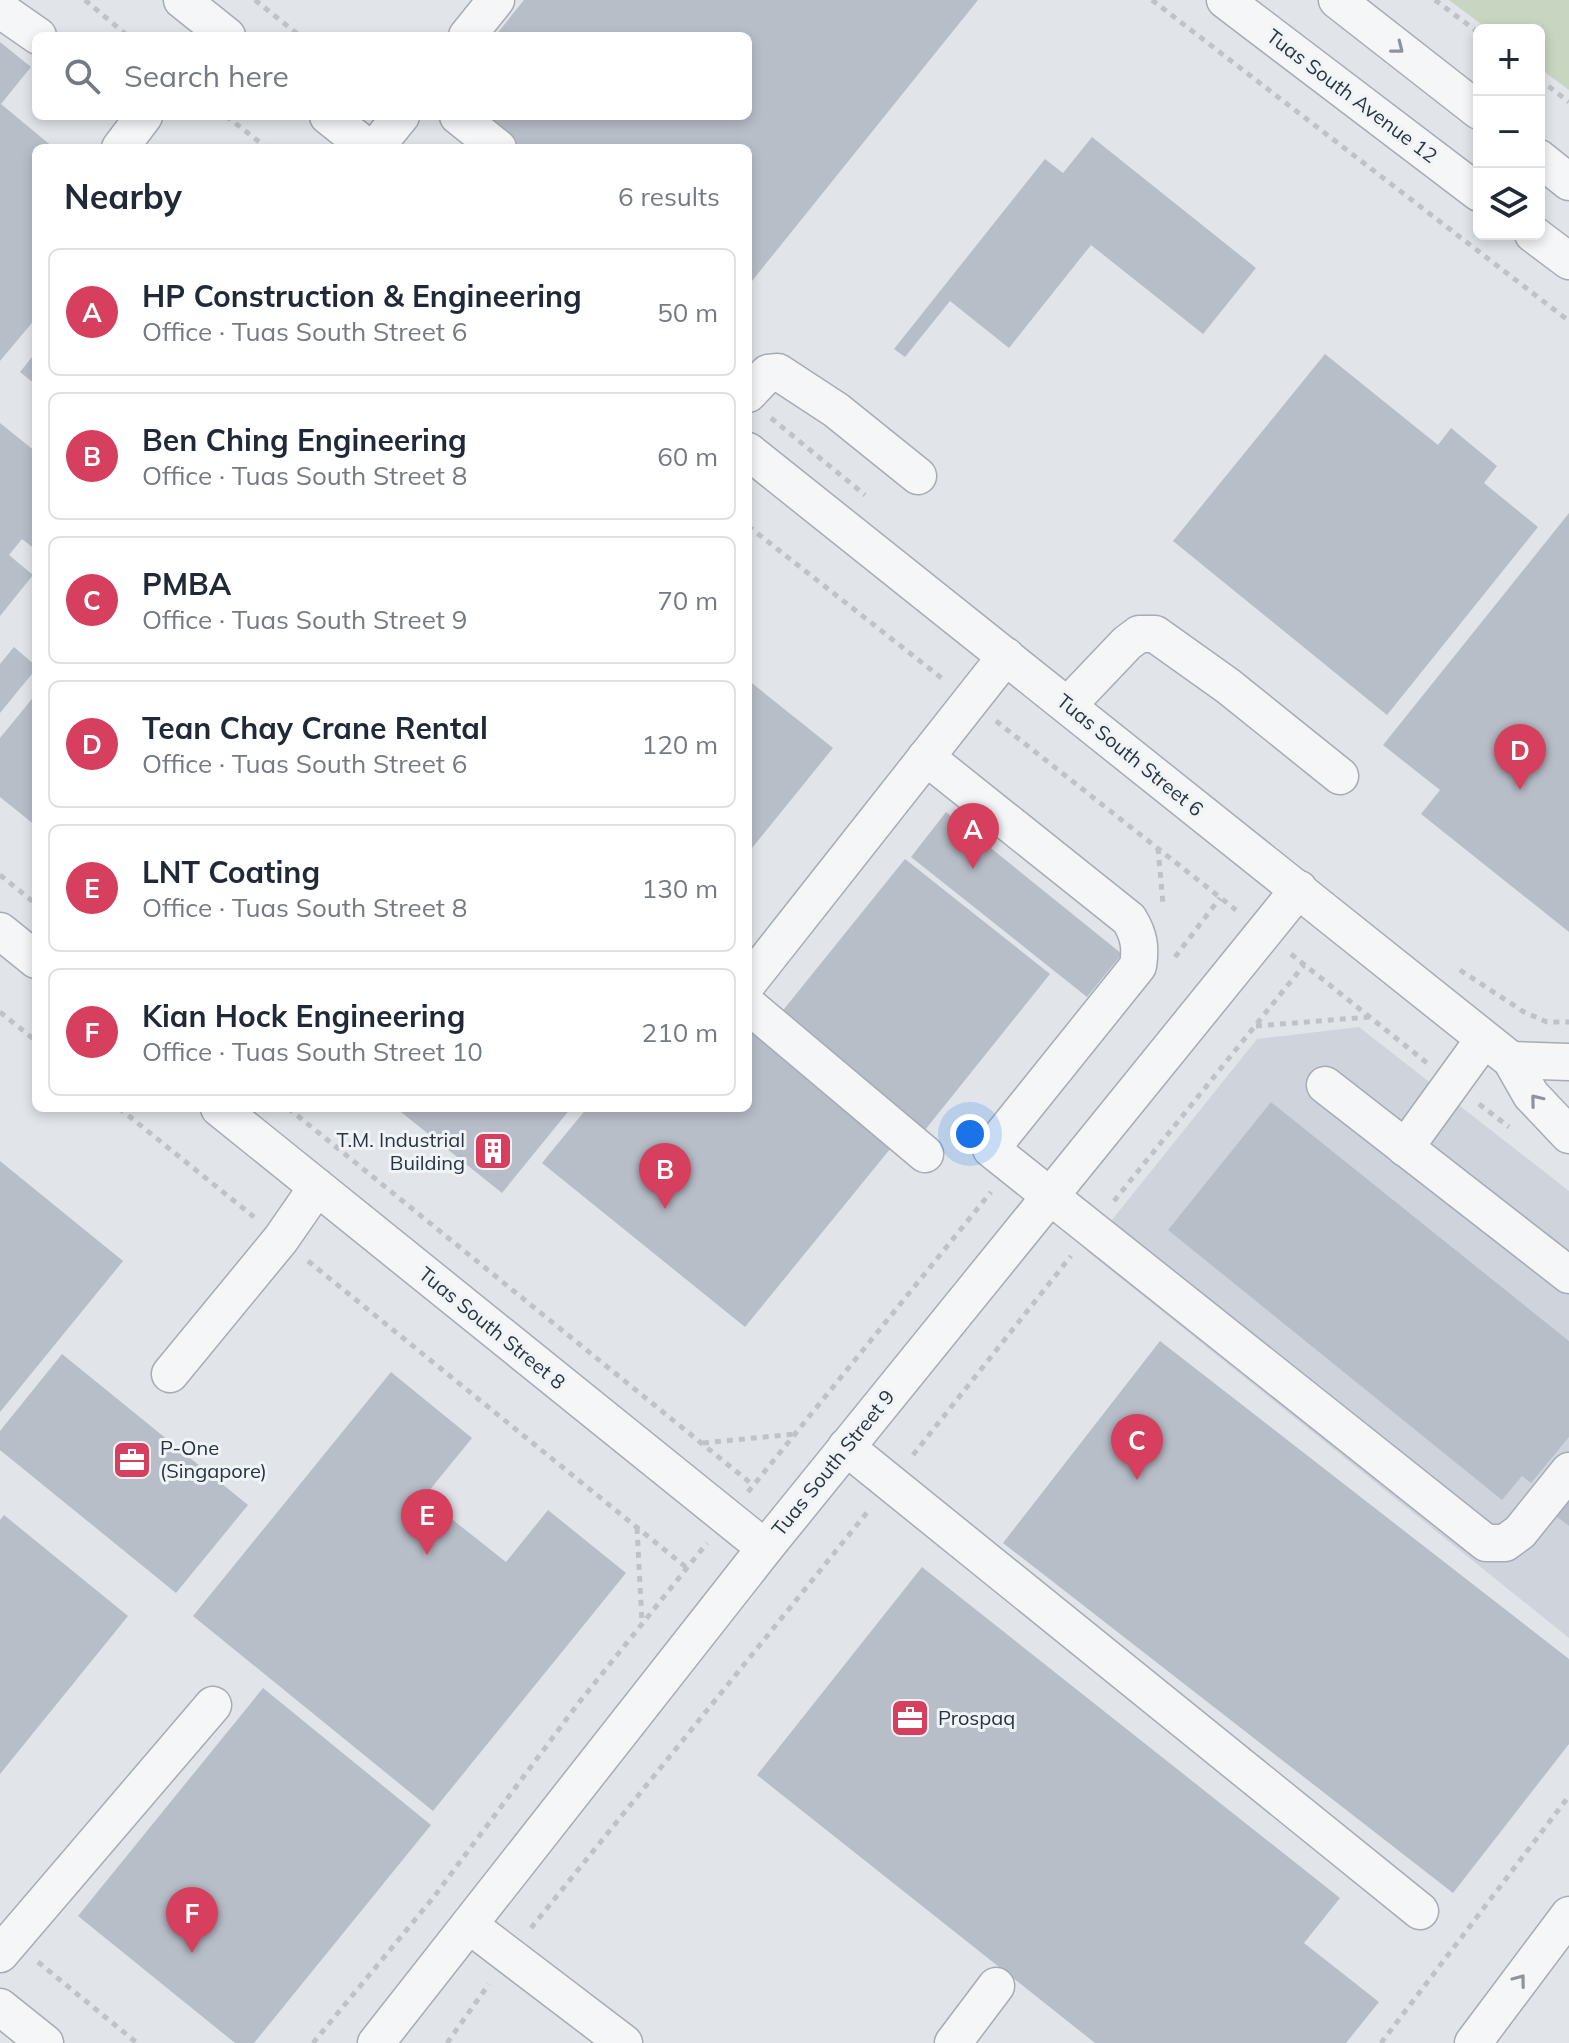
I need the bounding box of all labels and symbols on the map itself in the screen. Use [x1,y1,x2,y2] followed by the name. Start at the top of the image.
[1262,23,1443,168] street label: Tuas South Avenue 12
[1389,38,1403,53] one-way arrow
[1052,688,1209,821] street label: Tuas South Street 6
[1494,724,1546,790] pin: D
[947,803,999,869] pin: A
[1532,1095,1546,1110] one-way arrow
[950,1114,990,1154] your location
[337,1127,465,1175] place label: T.M. Industrial Building
[472,1130,514,1172] building icon: T.M. Industrial Building
[639,1143,691,1209] pin: B
[414,1261,571,1394] street label: Tuas South Street 8
[766,1384,899,1541] street label: Tuas South Street 9
[1111,1414,1163,1480] pin: C
[160,1435,267,1483] place label: P-One (Singapore)
[111,1439,153,1481] office icon: P-One (Singapore)
[401,1489,453,1555] pin: E
[889,1697,931,1739] office icon: Prospaq
[938,1705,1015,1730] place label: Prospaq
[166,1887,218,1953] pin: F
[1510,1975,1525,1989] one-way arrow

